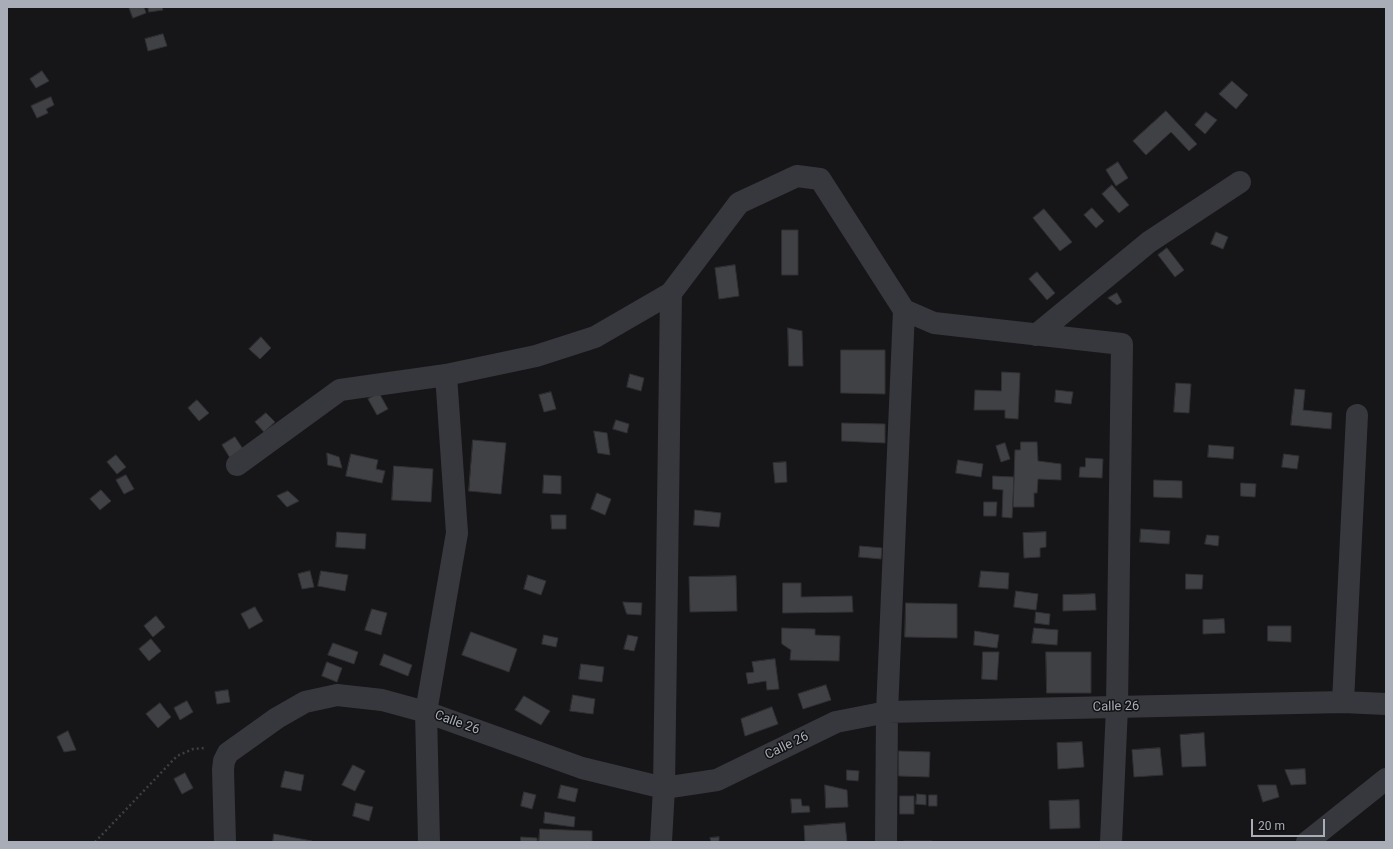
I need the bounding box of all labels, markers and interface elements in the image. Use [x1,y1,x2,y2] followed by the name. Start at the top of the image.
[1093,699,1139,715] street label: Calle 26
[432,708,482,738] street label: Calle 26
[763,729,811,763] street label: Calle 26
[1253,811,1327,837] scale bar
[1258,819,1285,833] text: 20 m

